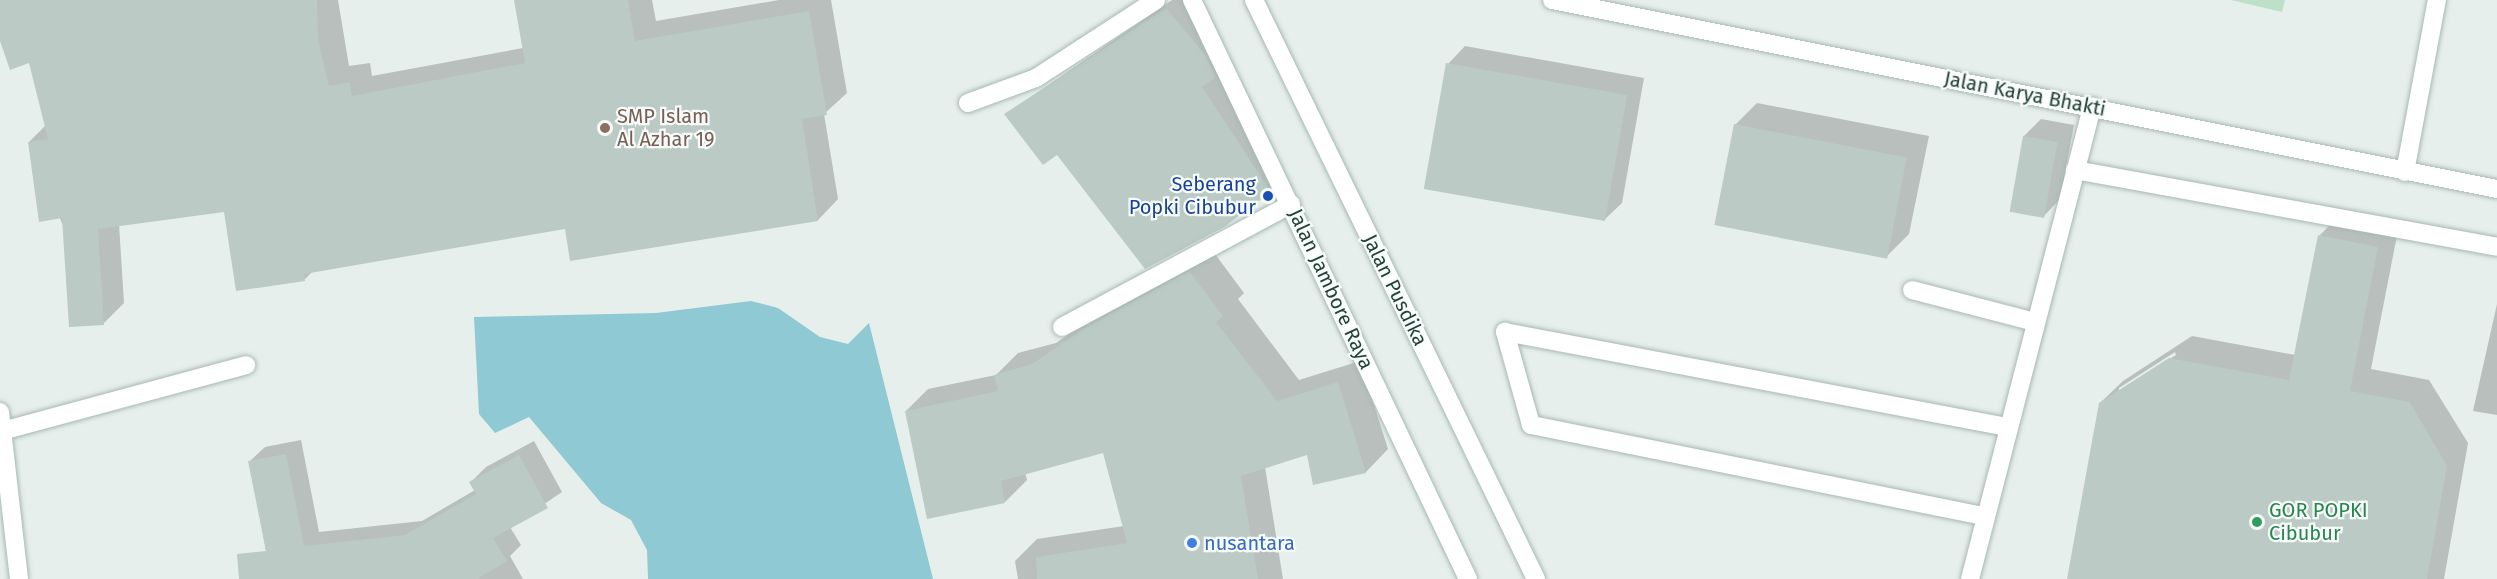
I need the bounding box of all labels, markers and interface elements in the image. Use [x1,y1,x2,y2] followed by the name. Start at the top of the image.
[1942,67,2108,121] street label: Jalan Karya Bhakti
[617,104,715,151] place label: SMP Islam Al Azhar 19
[598,121,612,135] marker: SMP Islam Al Azhar 19
[1129,172,1256,219] place label: Seberang Popki Cibubur
[1261,189,1275,203] marker: Seberang Popki Cibubur
[1283,205,1379,373] street label: Jalan Jambore Raya
[1358,230,1432,350] street label: Jalan Pusdika
[2269,498,2368,545] place label: GOR POPKI Cibubur
[2250,515,2264,529] marker: GOR POPKI Cibubur
[1204,531,1295,555] place label: nusantara
[1185,536,1199,550] marker: nusantara

